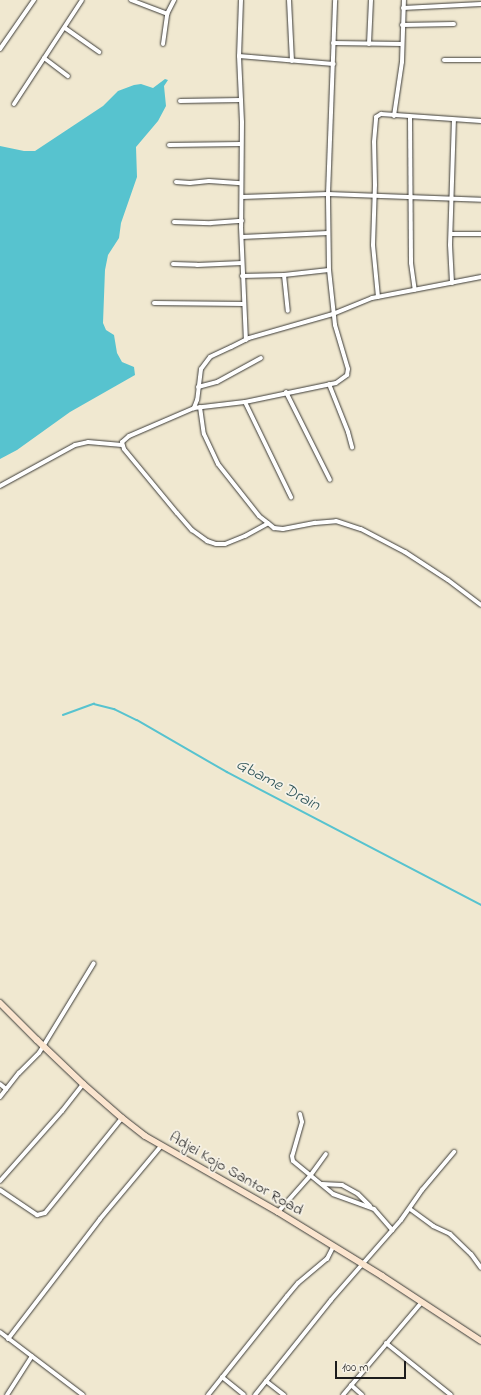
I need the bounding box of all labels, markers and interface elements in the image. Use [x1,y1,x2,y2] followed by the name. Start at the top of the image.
[232,754,324,816] water label: Gbame Drain
[166,1128,306,1220] street label: Adjei Kojo Santor Road
[337,1353,408,1379] scale bar
[342,1359,369,1377] text: 100 m

